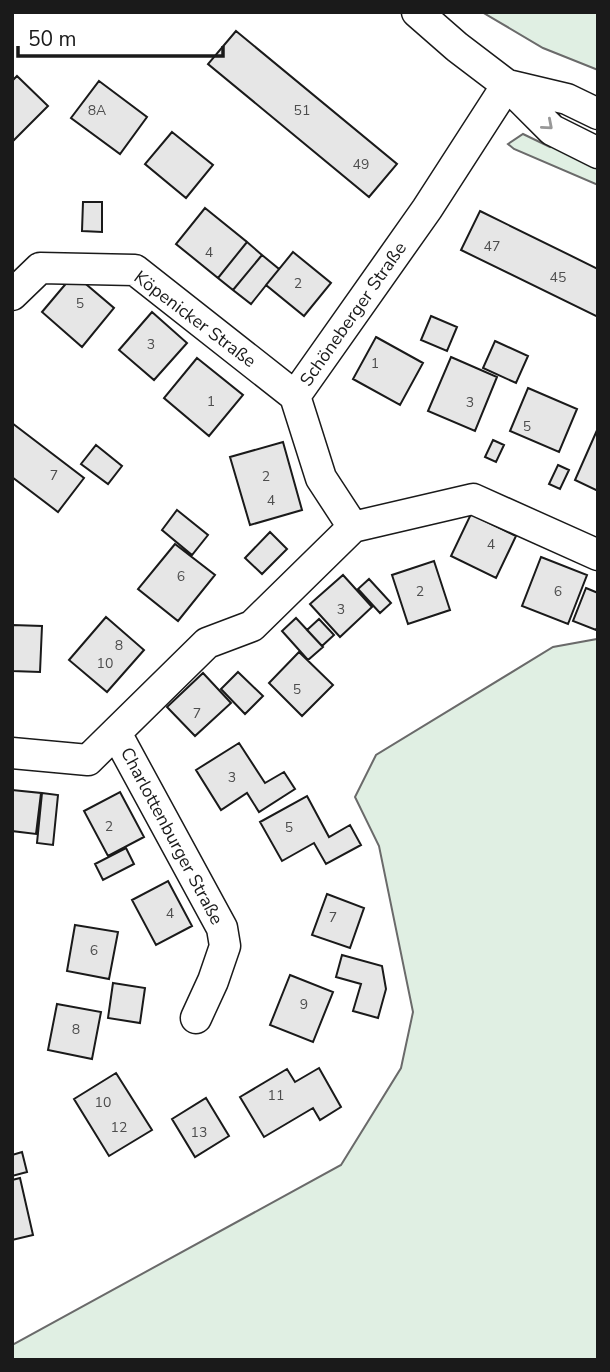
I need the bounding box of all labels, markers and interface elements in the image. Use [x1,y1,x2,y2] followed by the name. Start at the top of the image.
[18,14,222,58] scale bar
[28,25,77,53] text: 50 m
[88,101,106,120] house number: 8A
[294,101,310,120] house number: 51
[540,117,553,129] one-way arrow
[353,155,369,174] house number: 49
[294,237,412,391] street label: Schöneberger Straße
[484,237,500,256] house number: 47
[205,243,213,262] house number: 4
[129,265,261,373] street label: Köpenicker Straße
[550,268,566,287] house number: 45
[294,274,302,293] house number: 2
[76,294,84,313] house number: 5
[147,335,155,354] house number: 3
[371,354,379,373] house number: 1
[207,392,215,411] house number: 1
[466,393,474,412] house number: 3
[523,417,531,436] house number: 5
[50,466,58,485] house number: 7
[262,467,270,486] house number: 2
[267,491,275,510] house number: 4
[487,535,495,554] house number: 4
[177,567,185,586] house number: 6
[416,582,424,601] house number: 2
[554,582,562,601] house number: 6
[337,600,345,619] house number: 3
[115,636,123,655] house number: 8
[97,654,113,673] house number: 10
[293,680,301,699] house number: 5
[193,704,201,723] house number: 7
[115,743,229,929] street label: Charlottenburger Straße
[228,768,236,787] house number: 3
[105,817,113,836] house number: 2
[285,818,293,837] house number: 5
[166,904,174,923] house number: 4
[329,908,337,927] house number: 7
[90,941,98,960] house number: 6
[300,995,308,1014] house number: 9
[72,1020,80,1039] house number: 8
[268,1086,284,1105] house number: 11
[95,1093,111,1112] house number: 10
[111,1118,127,1137] house number: 12
[191,1123,207,1142] house number: 13

